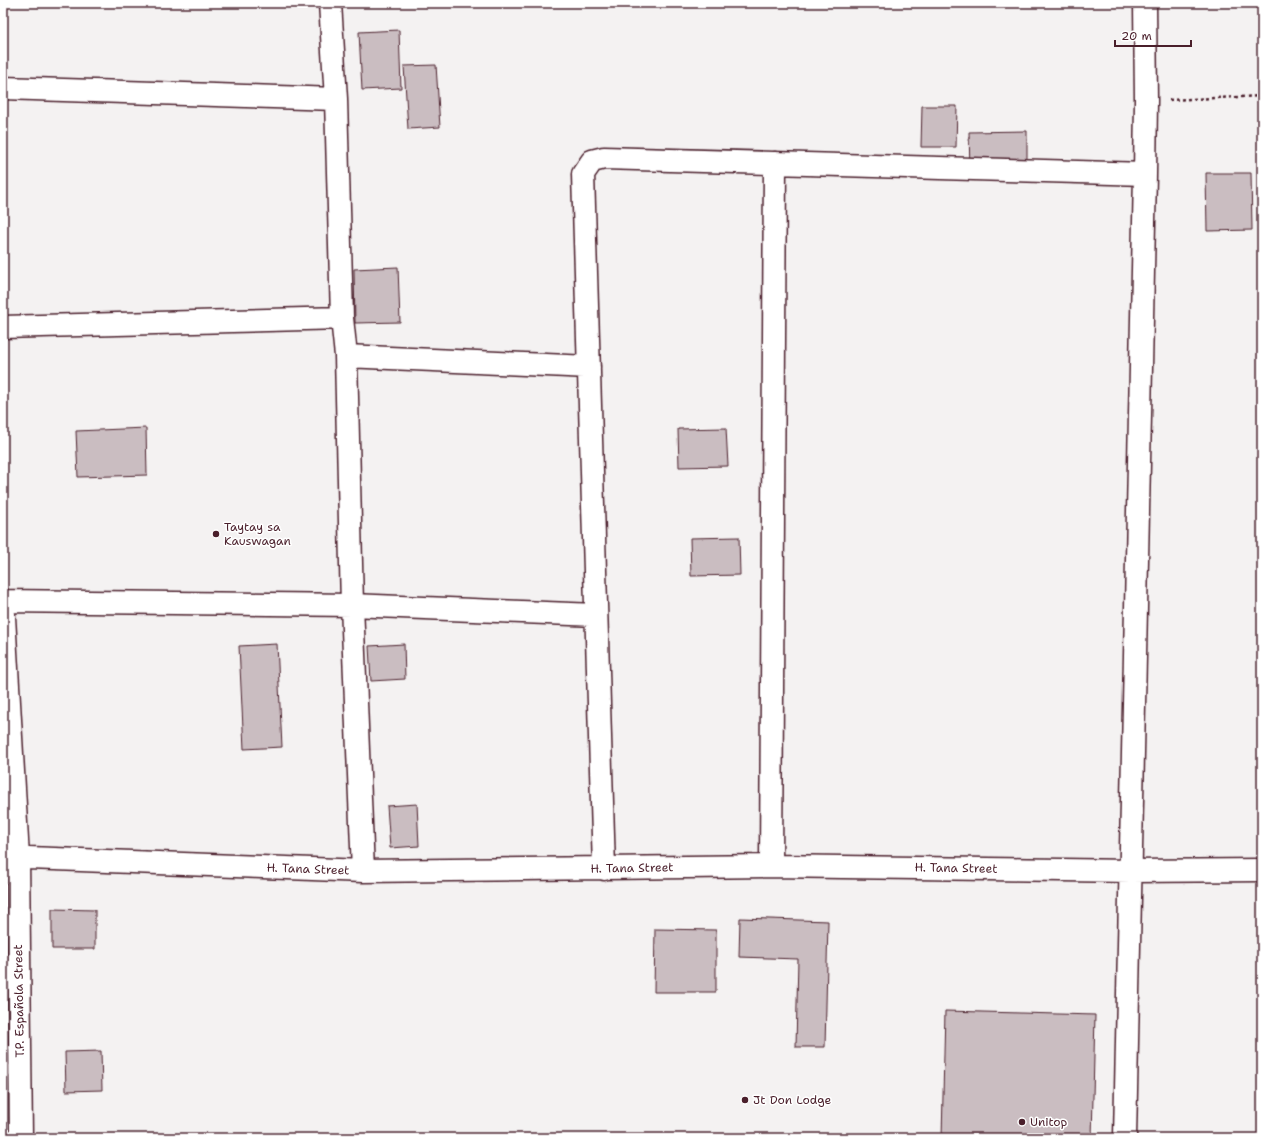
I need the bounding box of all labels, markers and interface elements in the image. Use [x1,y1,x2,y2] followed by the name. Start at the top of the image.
[1115,22,1191,48] scale bar
[1121,28,1152,44] text: 20 m
[224,519,291,549] place label: Taytay sa Kauswagan
[211,529,221,539] marker: Taytay sa Kauswagan
[590,859,674,877] street label: H. Tana Street
[914,859,998,877] street label: H. Tana Street
[266,860,350,878] street label: H. Tana Street
[10,944,28,1058] street label: T.P. Española Street
[753,1092,831,1108] place label: Jt Don Lodge
[740,1095,750,1105] marker: Jt Don Lodge
[1030,1114,1068,1130] place label: Unitop
[1017,1117,1027,1127] marker: Unitop

